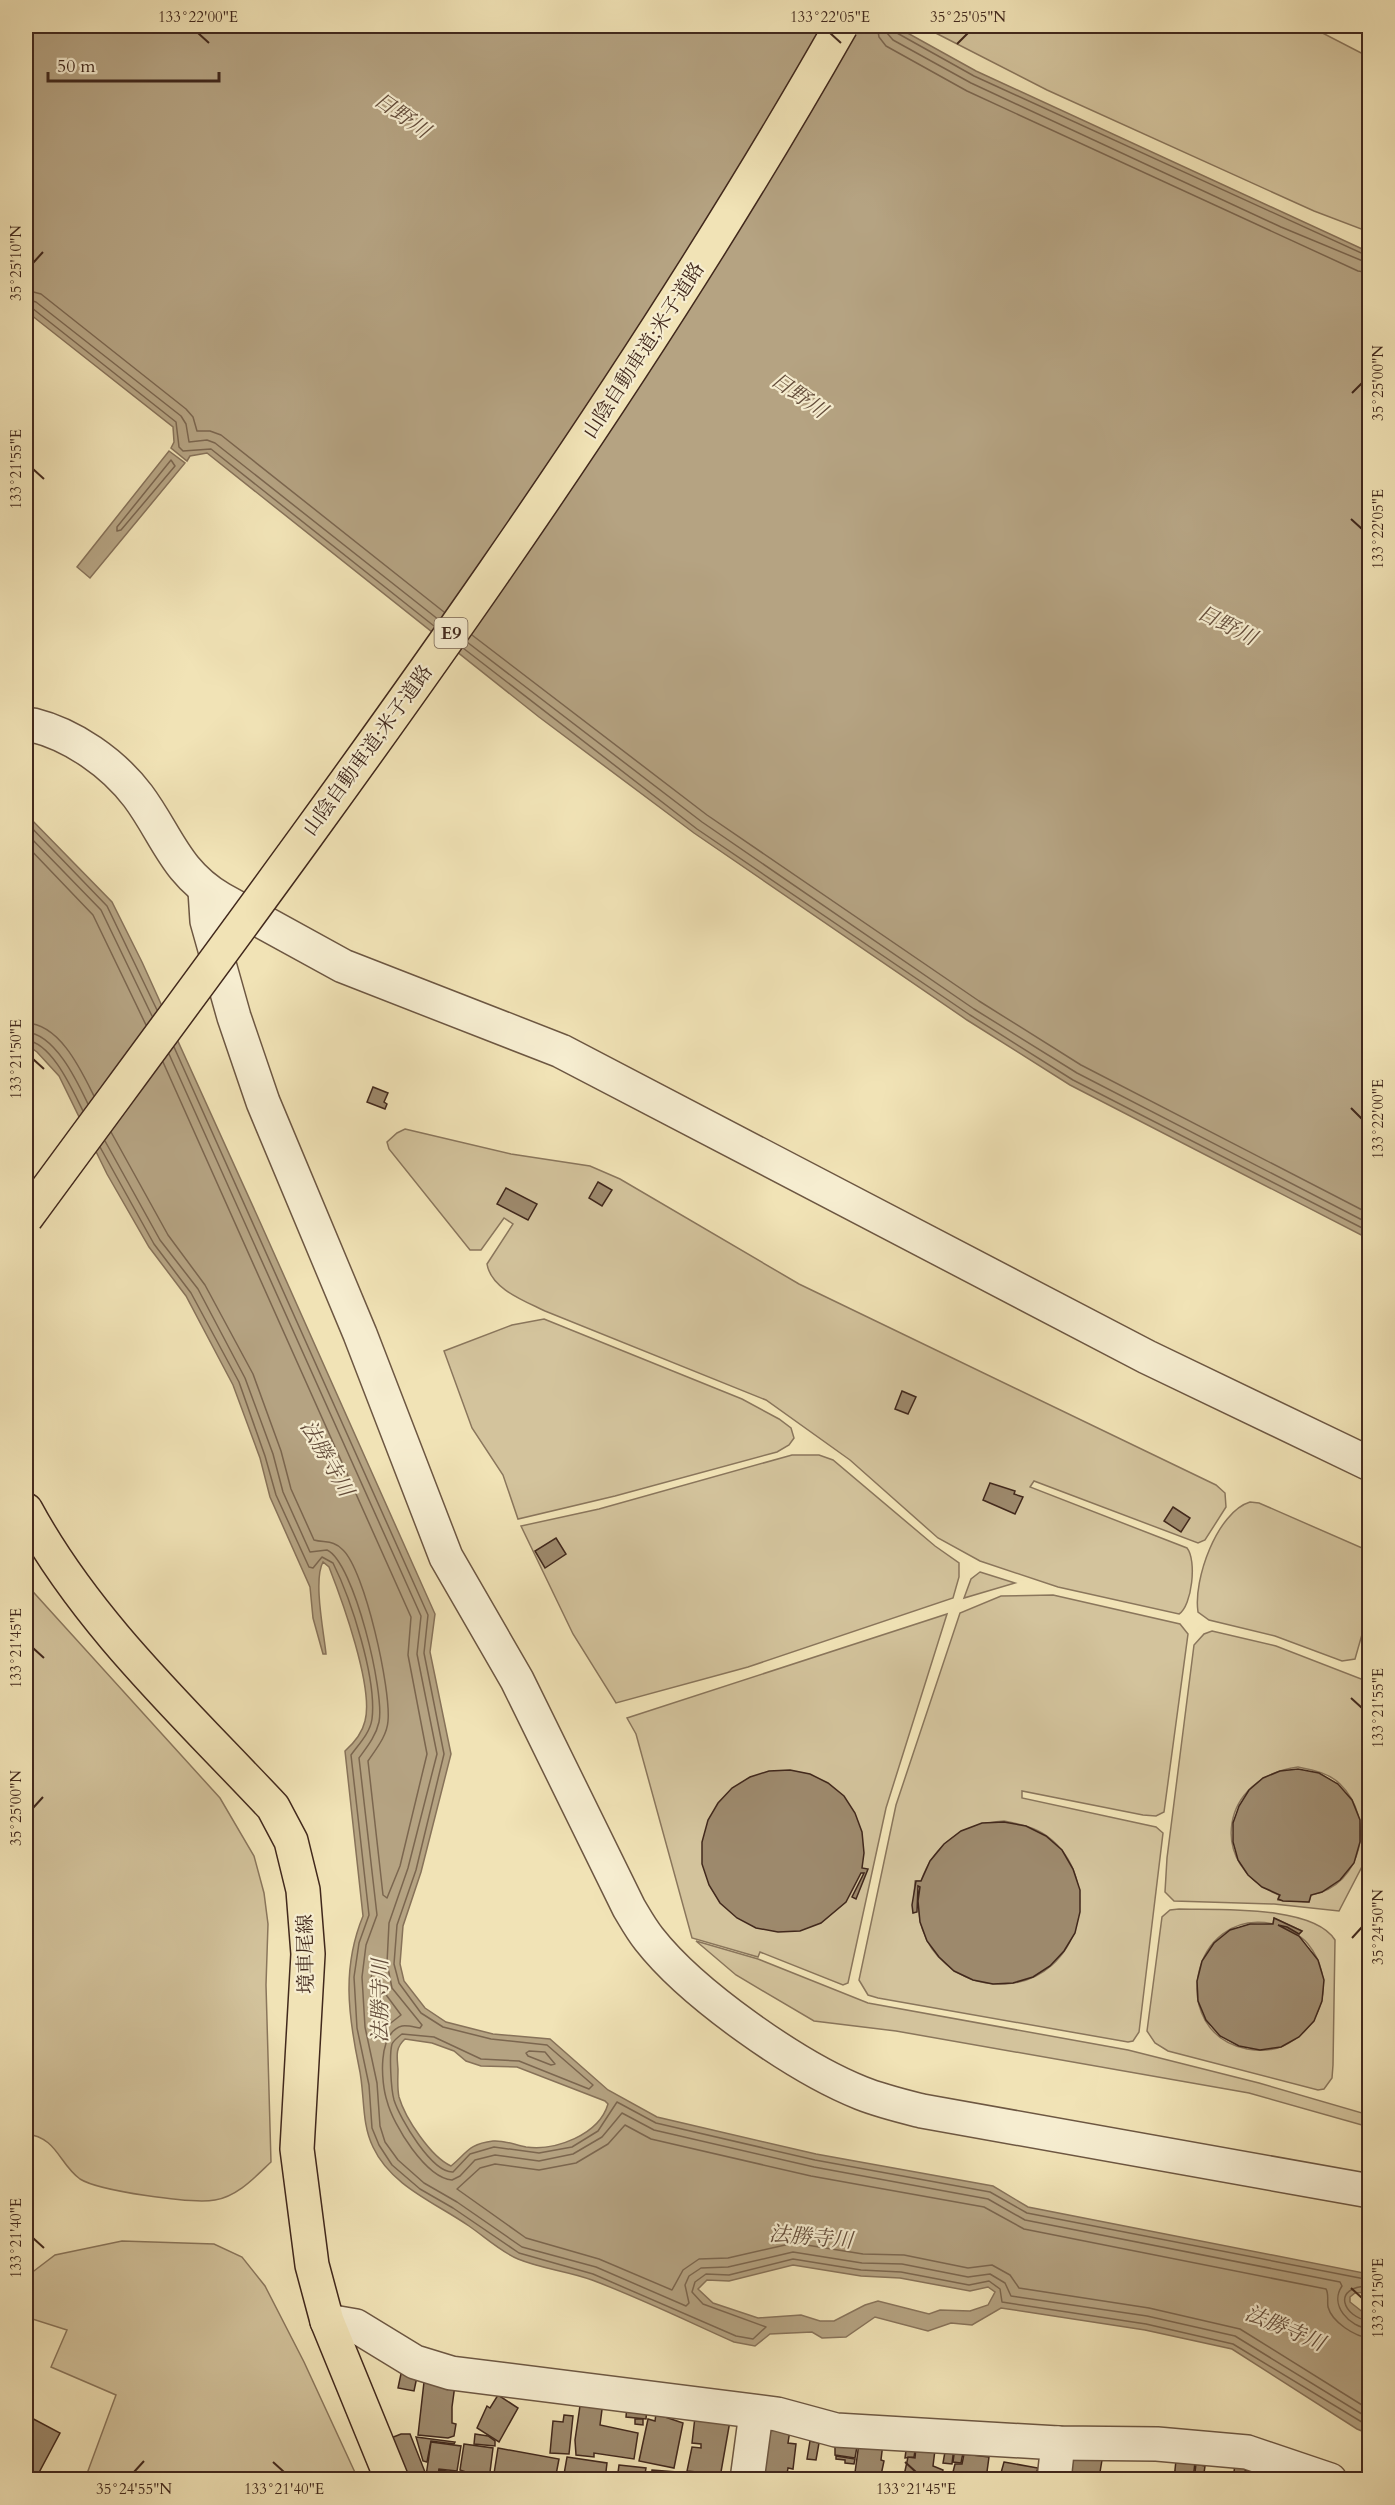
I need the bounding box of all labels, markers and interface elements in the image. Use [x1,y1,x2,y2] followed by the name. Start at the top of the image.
[158,7,238,27] text: 133°22'00"E
[790,7,870,27] text: 133°22'05"E
[930,7,1006,27] text: 35°25'05"N
[48,45,219,83] scale bar
[57,54,96,79] text: 50 m
[368,85,437,147] water label: 日野川
[6,225,26,301] text: 35°25'10"N
[576,257,711,444] street label: 山陰自動車道;米子道路
[1368,345,1388,421] text: 35°25'00"N
[765,365,834,427] water label: 日野川
[6,429,26,509] text: 133°21'55"E
[1368,489,1388,569] text: 133°22'05"E
[1192,598,1263,654] water label: 日野川
[434,618,468,648] road number: E9
[296,659,439,841] street label: 山陰自動車道;米子道路
[6,1019,26,1099] text: 133°21'50"E
[1368,1079,1388,1159] text: 133°22'00"E
[293,1415,361,1504] water label: 法勝寺川
[6,1608,26,1688] text: 133°21'45"E
[1368,1668,1388,1748] text: 133°21'55"E
[6,1770,26,1846] text: 35°25'00"N
[1368,1889,1388,1965] text: 35°24'50"N
[291,1914,320,1994] street label: 境車尾線
[366,1957,395,2043] water label: 法勝寺川
[6,2198,26,2278] text: 133°21'40"E
[768,2219,856,2256] water label: 法勝寺川
[1368,2258,1388,2338] text: 133°21'50"E
[1240,2299,1331,2359] water label: 法勝寺川
[96,2479,172,2499] text: 35°24'55"N
[244,2479,324,2499] text: 133°21'40"E
[876,2479,956,2499] text: 133°21'45"E

